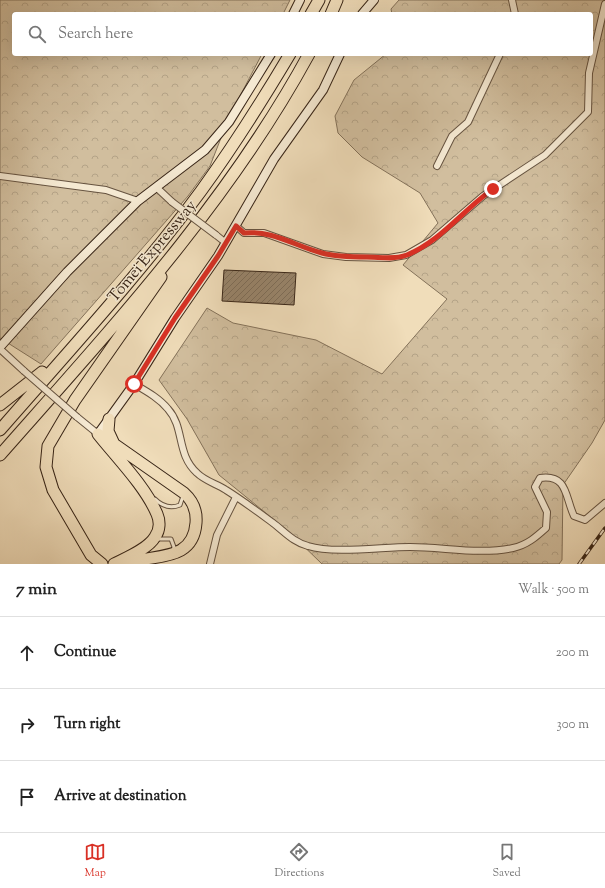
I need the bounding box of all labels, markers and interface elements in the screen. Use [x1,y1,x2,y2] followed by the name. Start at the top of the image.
[12,12,593,56] search box
[26,23,48,45] icon: search
[58,24,133,45] text: Search here
[484,180,502,198] route end
[103,196,203,308] street label: Tomei Expressway
[125,375,143,393] route start
[16,578,57,602] text: 7 min
[518,581,589,599] text: Walk · 500 m
[16,642,38,664] icon: ahead
[54,642,116,663] text: Continue
[556,644,589,662] text: 200 m
[16,714,38,736] icon: right
[54,714,120,735] text: Turn right
[557,716,589,734] text: 300 m
[16,786,38,808] icon: arrive
[54,786,187,807] text: Arrive at destination
[84,841,106,881] tab: Map
[275,841,324,881] tab: Directions
[493,841,521,881] tab: Saved

